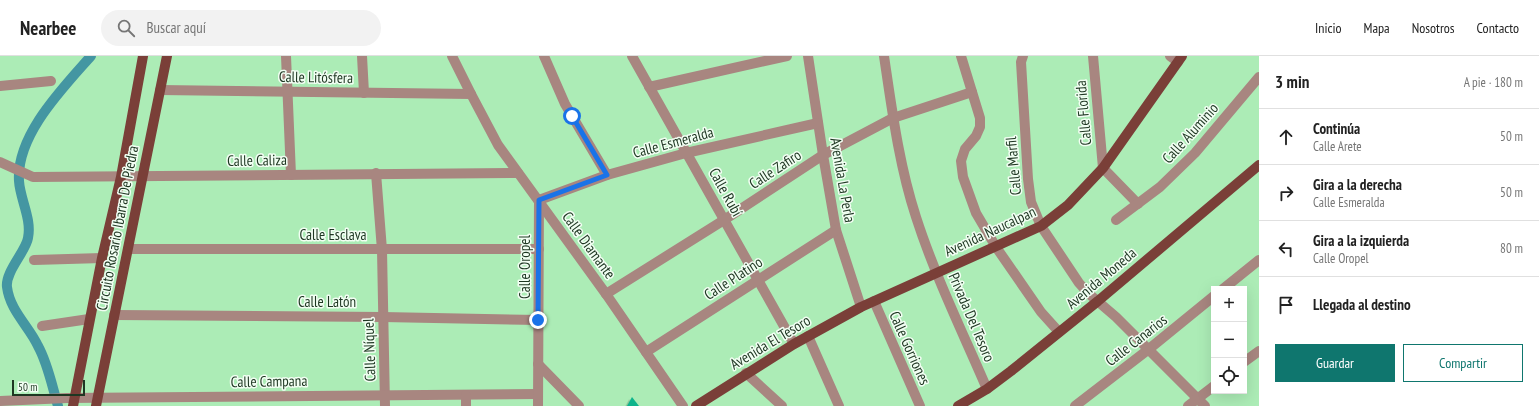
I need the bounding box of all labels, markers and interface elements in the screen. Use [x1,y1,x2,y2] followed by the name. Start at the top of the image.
[101,10,381,46] search box
[20,16,77,40] text: Nearbee
[115,17,137,39] icon: search
[147,18,206,37] text: Buscar aquí
[1315,19,1342,37] text: Inicio
[1364,19,1390,37] text: Mapa
[1412,19,1455,37] text: Nosotros
[1477,19,1519,37] text: Contacto
[279,67,353,87] street label: Calle Litósfera
[1275,71,1309,93] text: 3 min
[1464,74,1523,91] text: A pie · 180 m
[1071,80,1095,146] street label: Calle Florida
[1158,99,1222,167] street label: Calle Aluminio
[563,107,581,125] route start
[1313,119,1360,138] text: Continúa
[631,122,715,162] street label: Calle Esmeralda
[1275,126,1297,148] icon: ahead
[1500,128,1523,145] text: 50 m
[1001,135,1025,196] street label: Calle Marfil
[826,136,860,224] street label: Avenida La Perla
[1313,138,1362,155] text: Calle Arete
[92,144,142,312] street label: Circuito Rosario Ibarra De Piedra
[745,145,805,193] street label: Calle Zafiro
[227,150,287,170] street label: Calle Caliza
[705,164,747,220] street label: Calle Rubí
[1313,175,1402,194] text: Gira a la derecha
[1275,182,1297,204] icon: right
[1500,184,1523,201] text: 50 m
[1313,194,1385,211] text: Calle Esmeralda
[941,202,1039,260] street label: Avenida Naucalpan
[558,208,620,282] street label: Calle Diamante
[299,225,367,244] street label: Calle Esclava
[1313,231,1409,250] text: Gira a la izquierda
[515,234,534,299] street label: Calle Oropel
[1275,238,1297,260] icon: left
[1500,240,1523,257] text: 80 m
[1062,243,1140,313] street label: Avenida Moneda
[1313,250,1369,267] text: Calle Oropel
[700,252,766,304] street label: Calle Platino
[945,270,999,364] street label: Privada Del Tesoro
[1211,286,1247,394] map controls
[1211,286,1247,322] button: +
[298,292,356,311] street label: Calle Latón
[1275,294,1297,316] icon: arrive
[1313,295,1411,314] text: Llegada al destino
[885,308,935,388] street label: Calle Gorriones
[1101,310,1171,370] street label: Calle Canarios
[529,311,547,329] route end
[726,311,814,373] street label: Avenida El Tesoro
[358,318,380,382] street label: Calle Níquel
[1211,322,1247,358] button: −
[1275,344,1395,382] button: Guardar
[1403,344,1523,382] button: Compartir
[1211,358,1247,394] button: locate
[231,371,307,391] street label: Calle Campana
[12,378,85,397] scale bar
[18,380,37,394] text: 50 m

